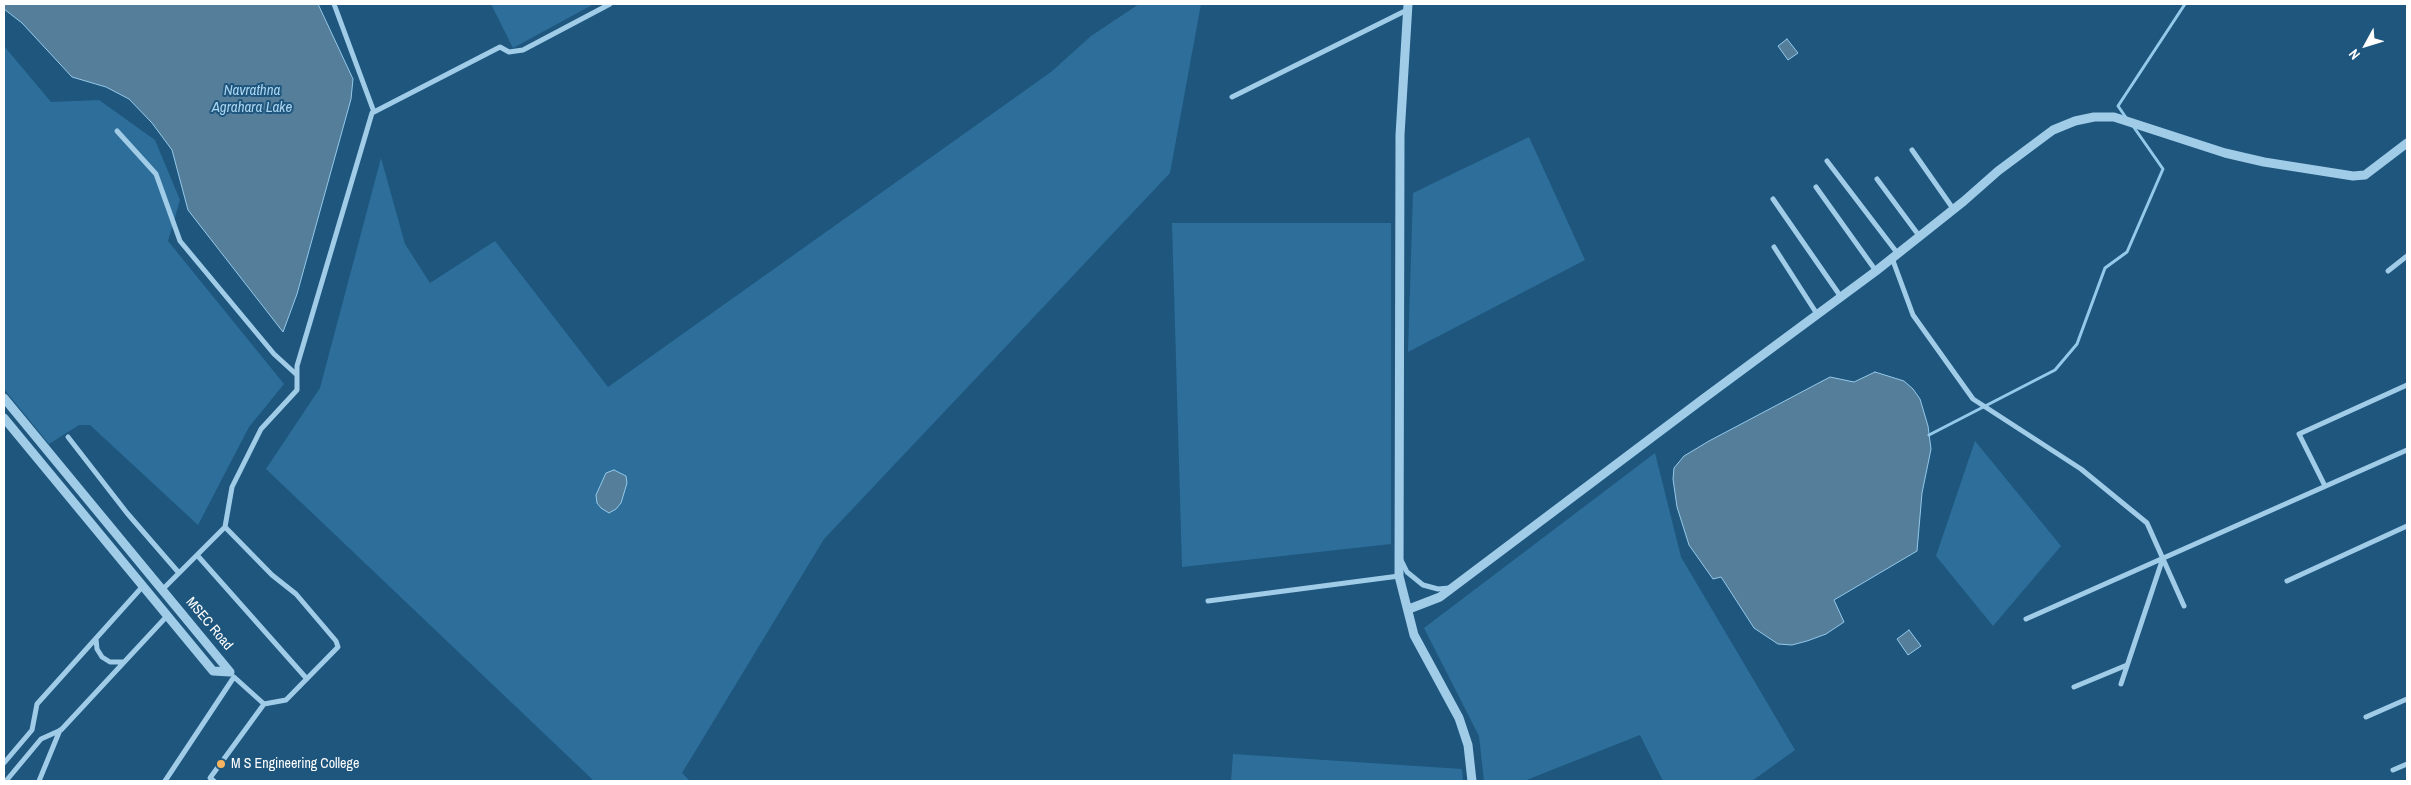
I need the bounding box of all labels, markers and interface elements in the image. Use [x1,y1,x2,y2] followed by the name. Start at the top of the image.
[2341,20,2391,70] north arrow
[2345,46,2364,63] text: N
[212,82,292,117] water label: Navrathna Agrahara Lake
[182,594,236,654] street label: MSEC Road
[231,756,359,772] place label: M S Engineering College
[215,758,227,770] marker: M S Engineering College

